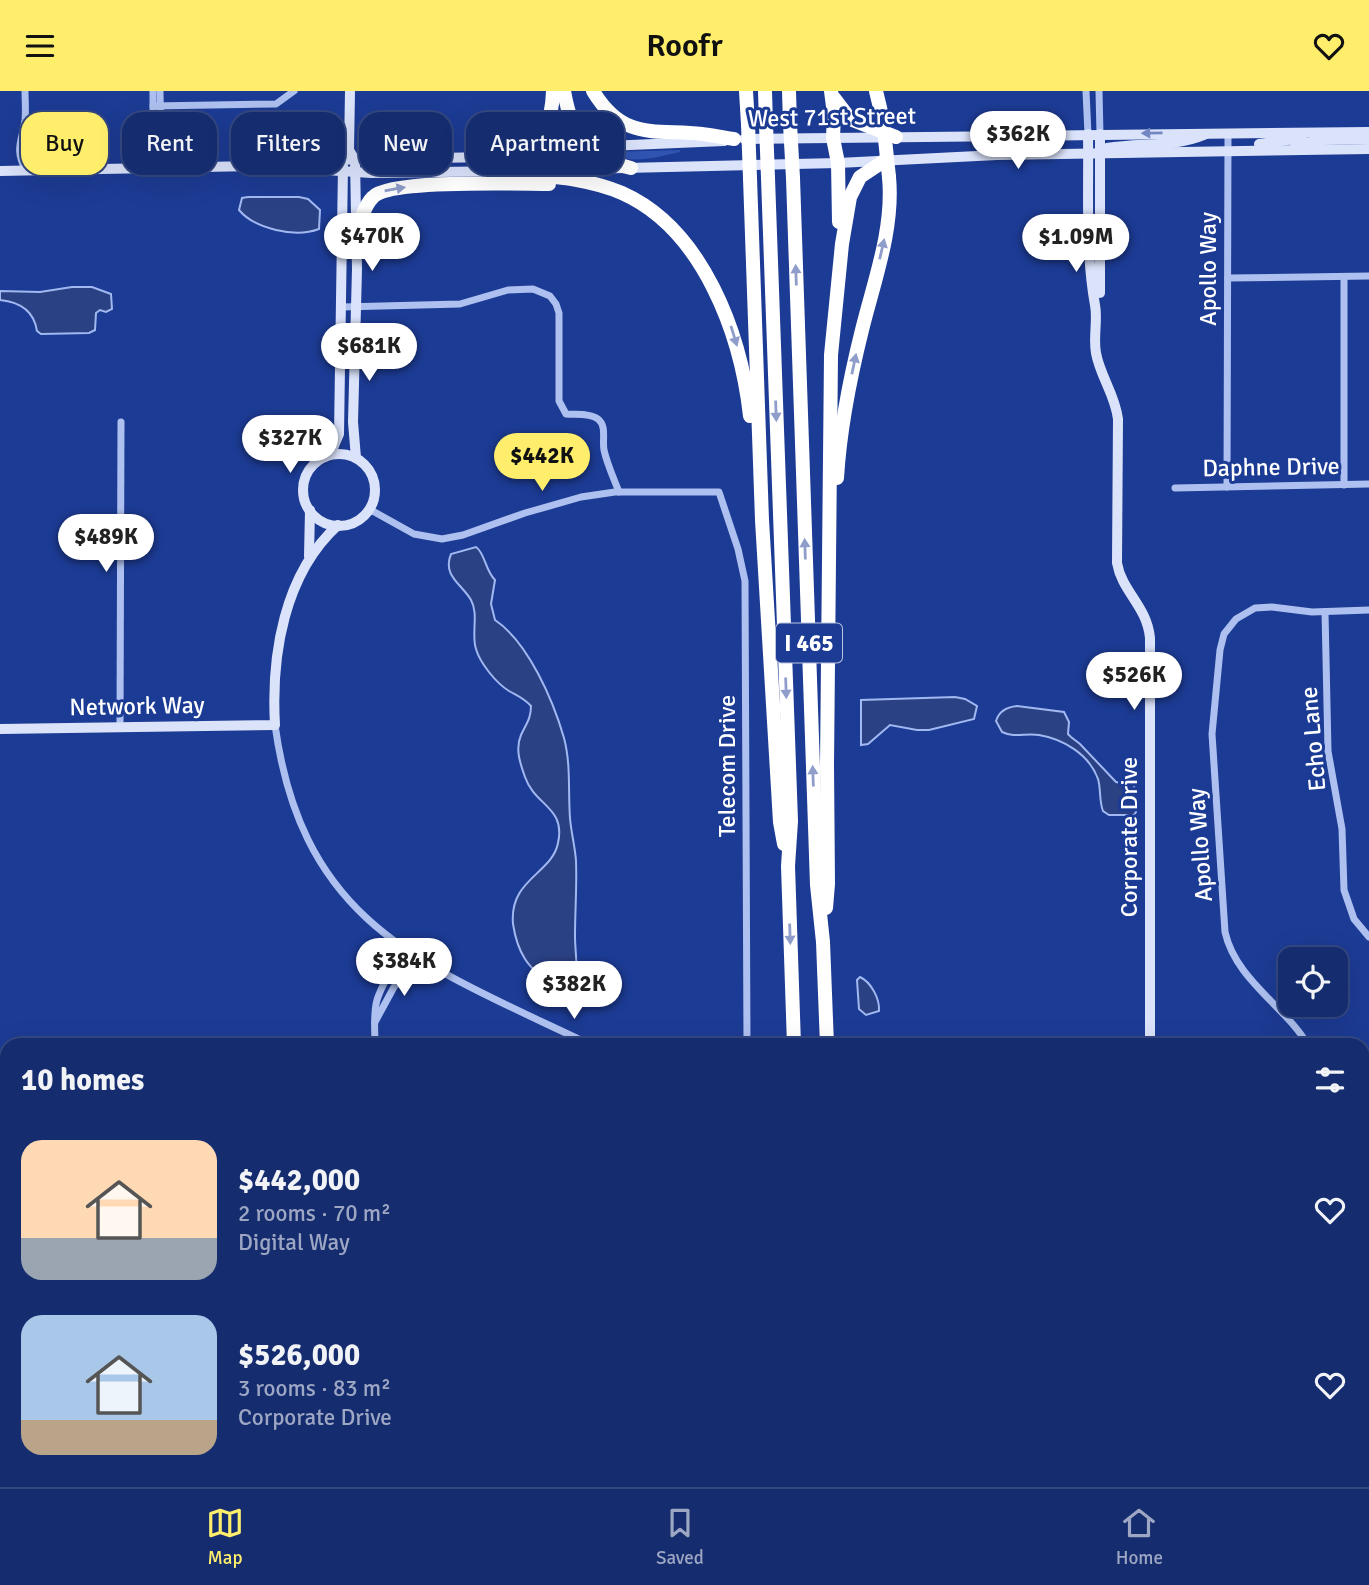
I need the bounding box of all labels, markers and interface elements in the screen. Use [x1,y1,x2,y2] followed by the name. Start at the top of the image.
[646,26,723,65] text: Roofr
[21,27,59,65] icon: menu
[1310,27,1348,65] icon: heart
[748,101,916,133] street label: West 71st Street
[969,111,1067,171] pin: $362K
[21,112,108,175] chip: Buy
[122,112,217,175] chip: Rent
[231,112,345,175] chip: Filters
[359,112,452,175] chip: New
[466,112,624,175] chip: Apartment
[986,119,1050,148] text: $362K
[1141,127,1163,139] one-way arrow
[384,183,406,194] one-way arrow
[1193,212,1223,326] street label: Apollo Way
[323,213,421,273] pin: $470K
[1019,215,1133,274] pin: $1.09M
[340,221,404,250] text: $470K
[1038,222,1114,251] text: $1.09M
[877,238,888,260] one-way arrow
[790,263,802,285] one-way arrow
[320,323,418,383] pin: $681K
[729,326,739,347] one-way arrow
[337,331,401,360] text: $681K
[849,353,860,375] one-way arrow
[771,401,782,423] one-way arrow
[241,415,339,475] pin: $327K
[258,423,322,452] text: $327K
[493,433,591,493] pin: $442K
[510,441,574,470] text: $442K
[1202,451,1340,483] street label: Daphne Drive
[57,515,155,574] pin: $489K
[74,522,138,551] text: $489K
[800,538,811,560] one-way arrow
[776,623,842,663] road number: I 465
[1085,653,1183,712] pin: $526K
[1102,660,1166,689] text: $526K
[780,677,792,699] one-way arrow
[1293,685,1333,793] street label: Echo Lane
[69,690,205,722] street label: Network Way
[712,695,742,837] street label: Telecom Drive
[1114,757,1144,917] street label: Corporate Drive
[808,765,819,787] one-way arrow
[1181,787,1219,903] street label: Apollo Way
[785,923,796,945] one-way arrow
[355,939,453,998] pin: $384K
[372,946,436,975] text: $384K
[1278,947,1348,1017] map controls
[1278,947,1348,1017] button: locate
[525,961,623,1021] pin: $382K
[542,969,606,998] text: $382K
[1311,1061,1349,1099] icon: filters
[21,1062,144,1099] text: 10 homes
[238,1162,360,1199] text: $442,000
[77,1168,161,1252] icon: home
[1311,1191,1349,1229] icon: heart
[238,1199,391,1228] text: 2 rooms · 70 m²
[238,1228,350,1257] text: Digital Way
[238,1337,360,1374] text: $526,000
[77,1343,161,1427] icon: home
[1311,1366,1349,1404] icon: heart
[238,1374,391,1403] text: 3 rooms · 83 m²
[238,1403,392,1432] text: Corporate Drive
[206,1504,244,1570] tab: Map
[656,1504,704,1570] tab: Saved
[1116,1504,1163,1570] tab: Home

